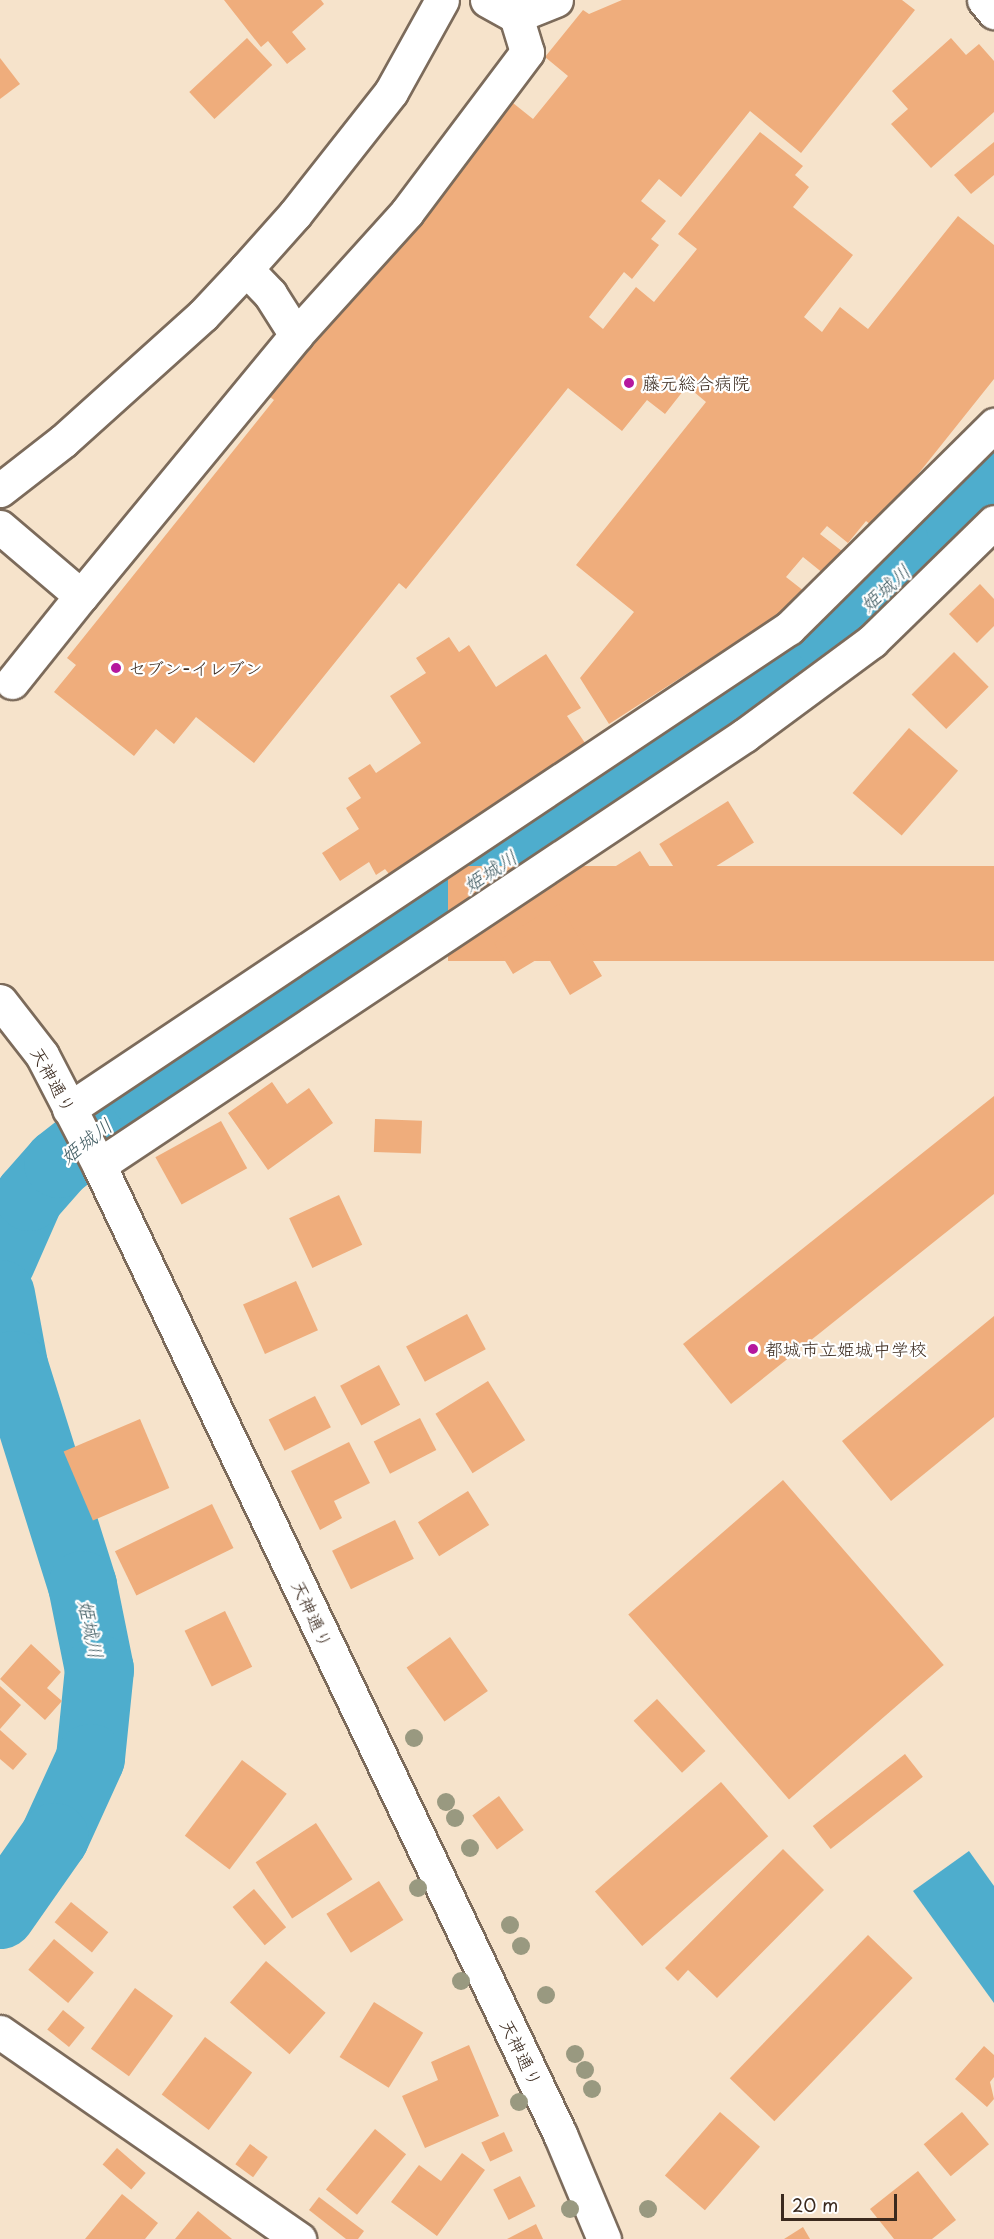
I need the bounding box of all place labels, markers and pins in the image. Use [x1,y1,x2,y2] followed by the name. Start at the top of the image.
[642,372,750,394] place label: 藤元総合病院
[620,374,638,392] marker: 藤元総合病院
[128,657,263,679] place label: セブン-イレブン
[109,661,123,675] marker: セブン-イレブン
[765,1338,927,1360] place label: 都城市立姫城中学校
[746,1342,760,1356] marker: 都城市立姫城中学校

